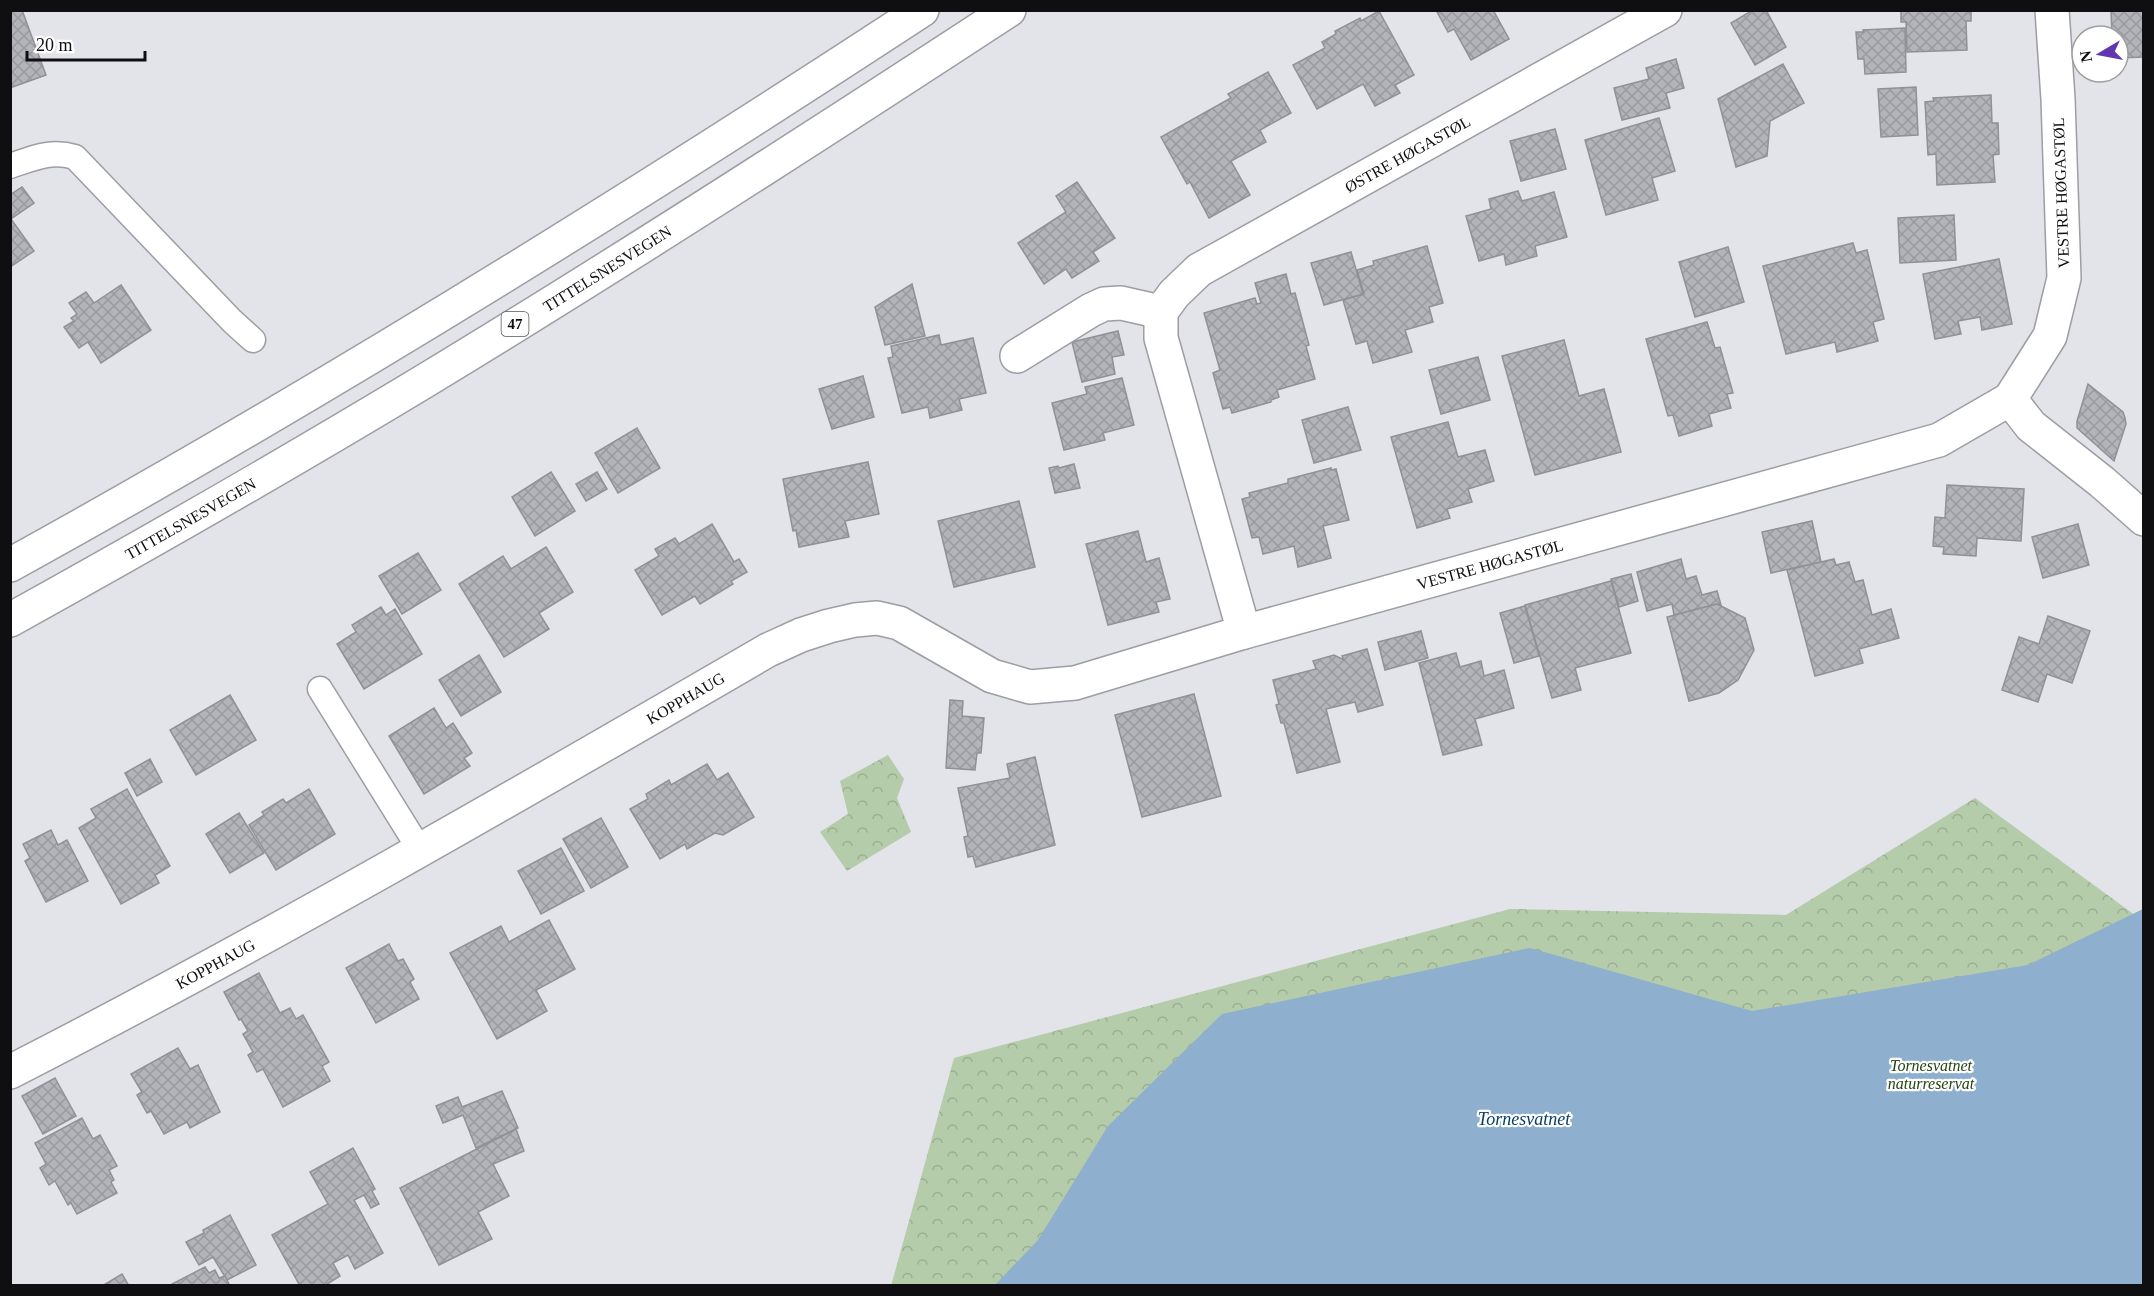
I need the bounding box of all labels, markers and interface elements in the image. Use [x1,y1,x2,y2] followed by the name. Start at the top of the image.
[27,24,146,62] scale bar
[2070,24,2130,84] north arrow
[36,35,73,55] text: 20 m
[2076,49,2095,64] text: N
[1342,112,1473,195] street label: ØSTRE HØGASTØL
[2050,117,2072,269] street label: VESTRE HØGASTØL
[540,222,674,315] street label: TITTELSNESVEGEN
[502,312,528,336] road number: 47
[122,474,259,562] street label: TITTELSNESVEGEN
[1415,536,1565,592] street label: VESTRE HØGASTØL
[643,669,728,727] street label: KOPPHAUG
[173,935,258,992] street label: KOPPHAUG
[1888,1057,1975,1092] park label: Tornesvatnet naturreservat
[1478,1109,1571,1129] water label: Tornesvatnet

